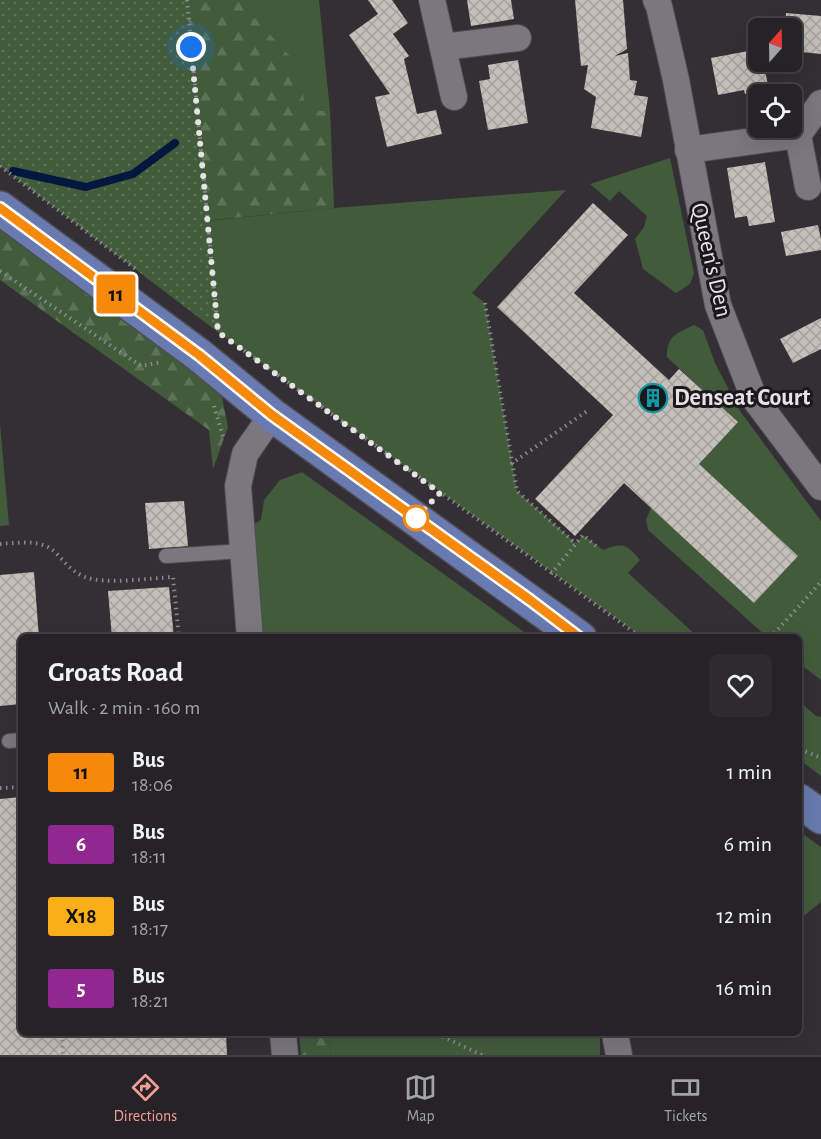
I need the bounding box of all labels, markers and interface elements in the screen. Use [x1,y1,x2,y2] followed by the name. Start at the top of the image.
[748,18,802,72] north arrow
[748,18,802,138] map controls
[176,32,206,62] your location
[748,84,802,138] button: locate
[686,201,736,319] street label: Queen's Den
[89,274,143,314] line badge: 11
[108,284,124,305] text: 11
[637,382,669,414] building icon: Denseat Court
[674,386,810,410] place label: Denseat Court
[403,505,429,531] unlabelled marker
[709,654,772,717] button: heart
[48,659,183,687] text: Groats Road
[48,698,200,718] text: Walk · 2 min · 160 m
[132,749,165,771] text: Bus
[727,761,772,783] text: 1 min
[73,762,89,783] text: 11
[132,775,173,795] text: 18:06
[132,821,165,843] text: Bus
[724,833,772,855] text: 6 min
[76,834,86,855] text: 6
[132,847,167,867] text: 18:11
[132,893,165,915] text: Bus
[717,905,772,927] text: 12 min
[66,906,97,927] text: X18
[132,919,168,939] text: 18:17
[132,965,165,987] text: Bus
[716,977,772,999] text: 16 min
[76,978,86,999] text: 5
[132,991,169,1011] text: 18:21
[113,1071,177,1126] tab: Directions
[404,1071,437,1126] tab: Map
[664,1071,707,1126] tab: Tickets

